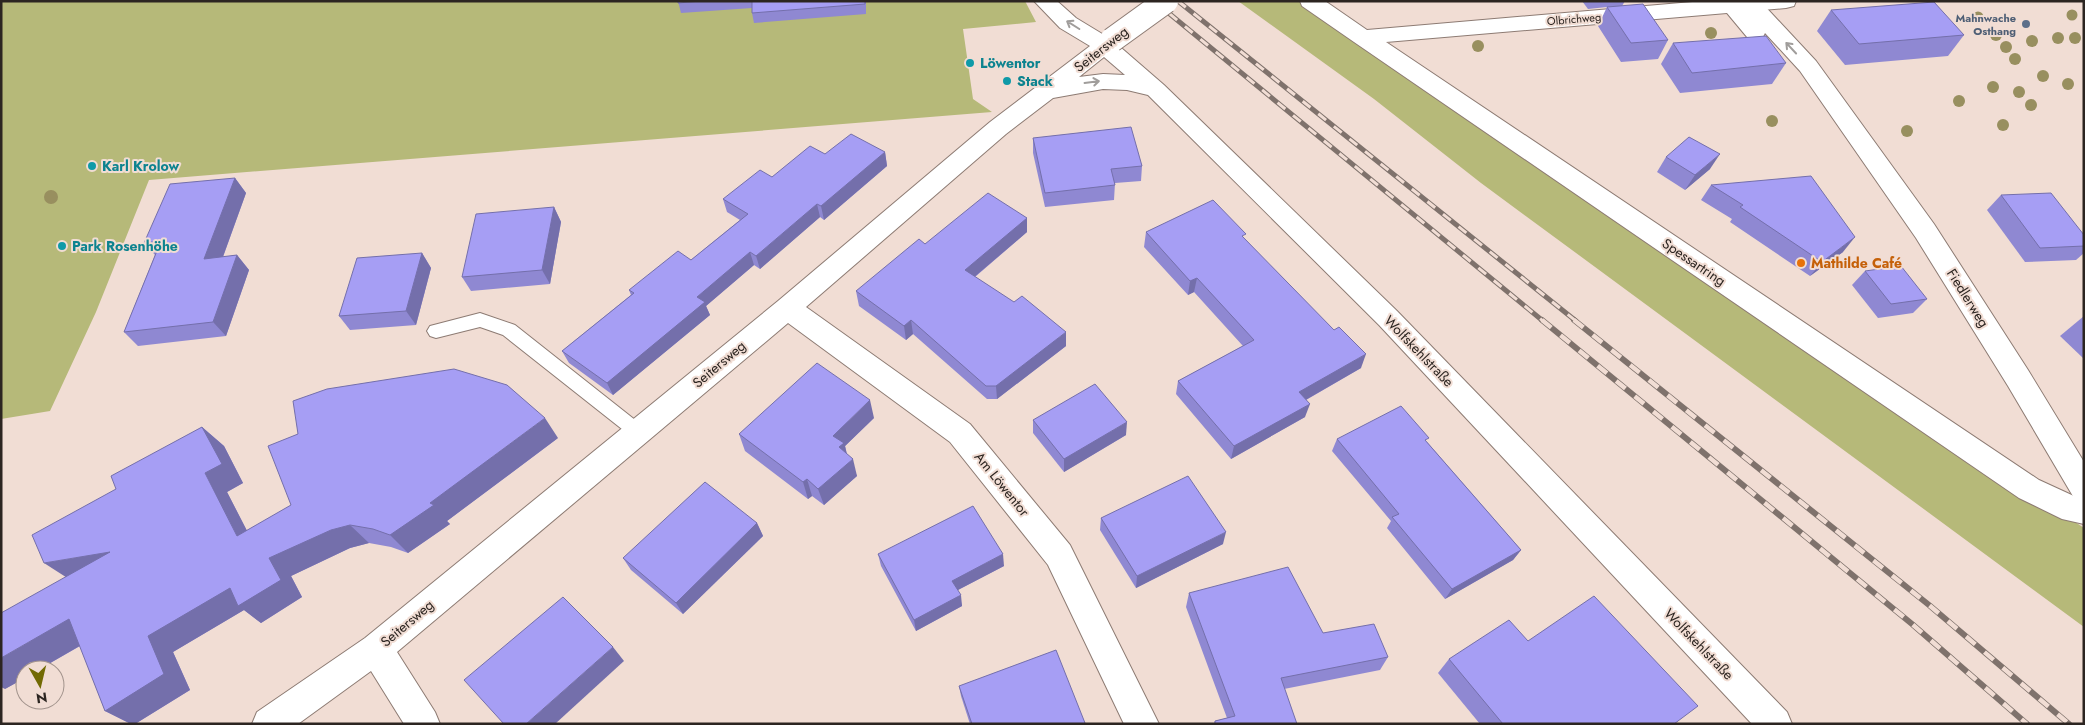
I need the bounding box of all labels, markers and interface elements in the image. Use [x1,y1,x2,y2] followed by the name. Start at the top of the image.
[1546,9,1602,29] street label: Olbrichweg
[1955,10,2016,39] place label: Mahnwache Osthang
[2020,18,2032,30] marker: Mahnwache Osthang
[1066,20,1080,30] one-way arrow
[1070,21,1132,77] street label: Seitersweg
[1785,41,1797,54] one-way arrow
[980,53,1041,73] place label: Löwentor
[964,57,976,69] marker: Löwentor
[1017,71,1053,91] place label: Stack
[1001,75,1013,87] marker: Stack
[1084,77,1100,87] one-way arrow
[102,156,179,176] place label: Karl Krolow
[86,160,98,172] marker: Karl Krolow
[1658,233,1730,291] street label: Spessartring
[72,236,178,256] place label: Park Rosenhöhe
[56,240,68,252] marker: Park Rosenhöhe
[1811,253,1902,273] place label: Mathilde Café
[1795,257,1807,269] marker: Mathilde Café
[1942,265,1994,331] street label: Fiedlerweg
[1380,311,1458,391] street label: Wolfskehlstraße
[688,336,750,392] street label: Seitersweg
[970,447,1034,521] street label: Am Löwentor
[376,595,438,651] street label: Seitersweg
[1660,604,1738,684] street label: Wolfskehlstraße
[15,660,65,710] north arrow
[35,687,49,709] text: N

